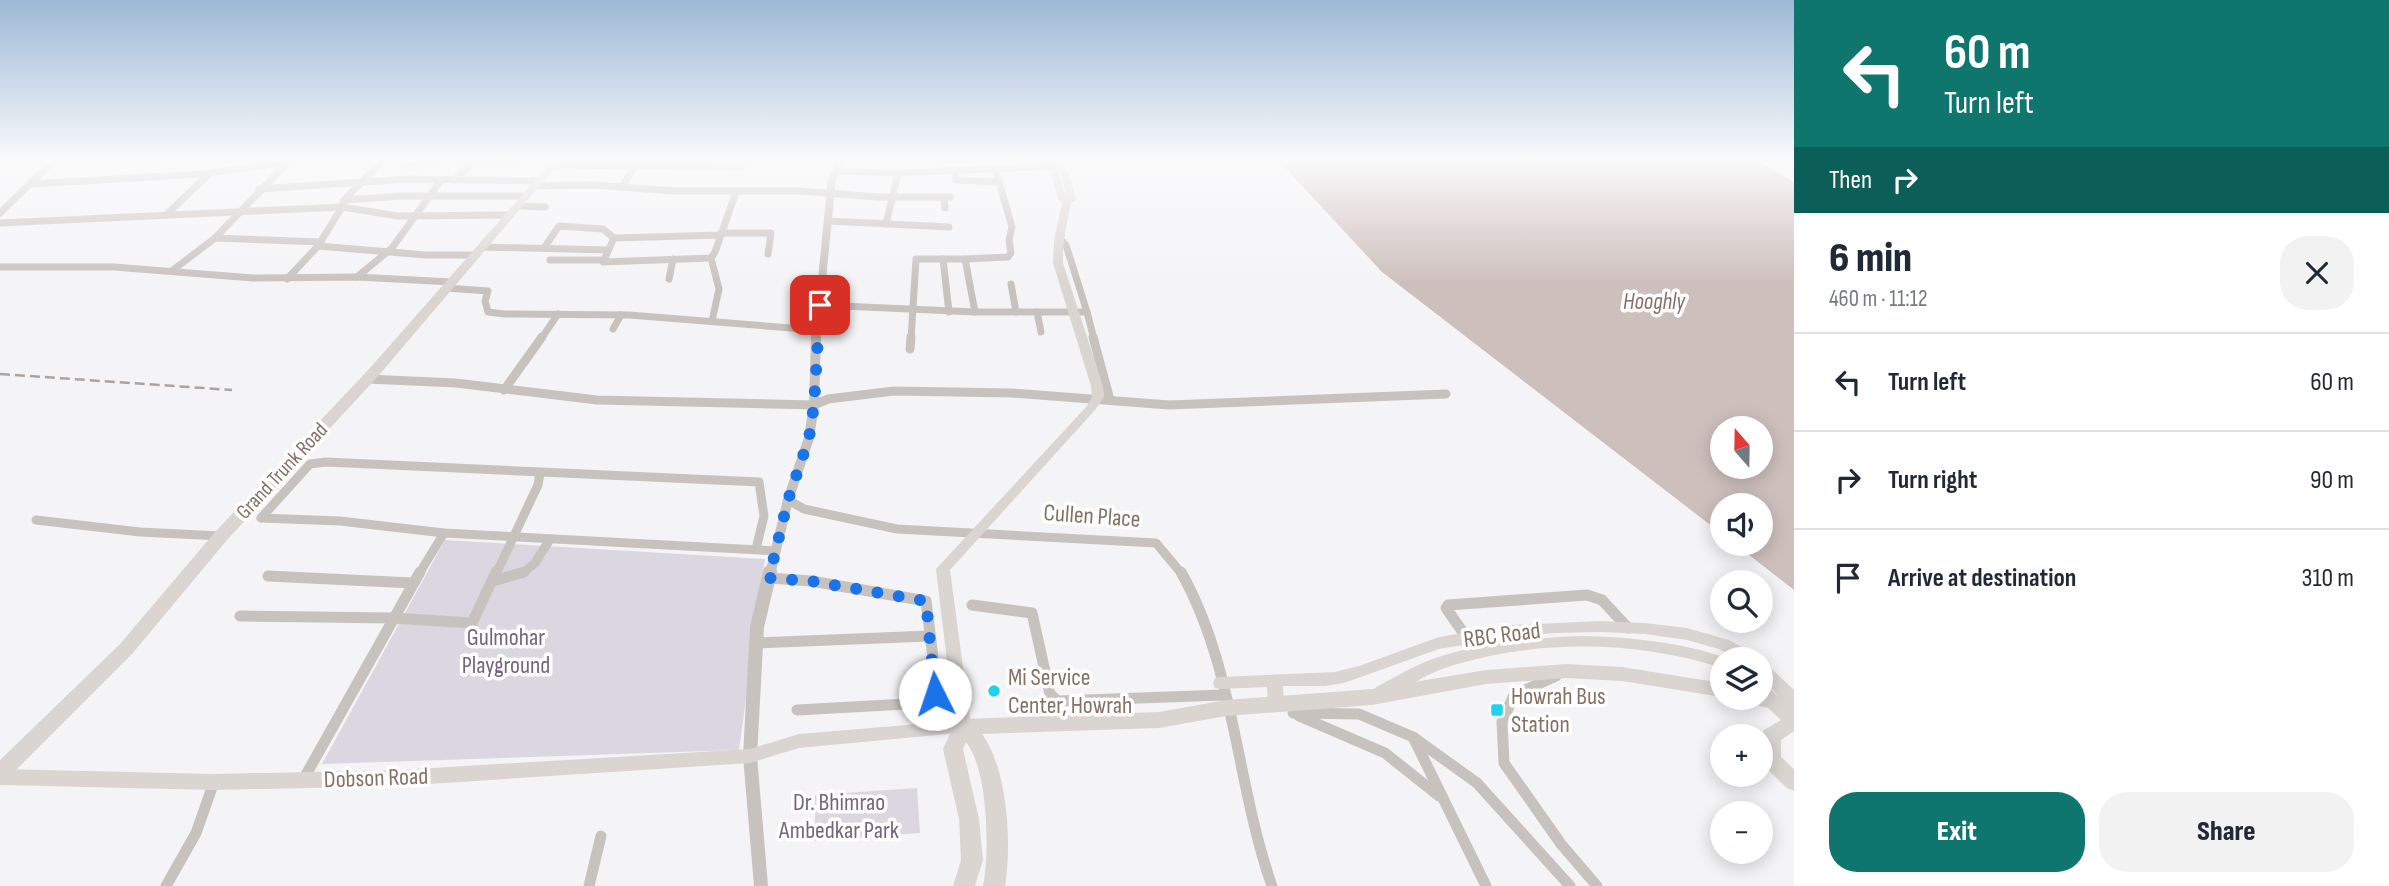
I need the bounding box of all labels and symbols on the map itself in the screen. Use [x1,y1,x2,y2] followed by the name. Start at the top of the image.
[790,275,850,335] pin
[1623,288,1686,316] water label: Hooghly
[1710,416,1773,480] north arrow
[231,418,333,524] street label: Grand Trunk Road
[1042,498,1142,534] street label: Cullen Place
[1462,616,1542,654] street label: RBC Road
[462,623,550,680] park label: Gulmohar Playground
[898,657,972,731] position arrow
[1008,663,1132,720] place label: Mi Service Center, Howrah
[1511,682,1606,739] place label: Howrah Bus Station
[986,683,1002,699] marker: Mi Service Center, Howrah
[1489,702,1505,718] marker: Howrah Bus Station
[323,762,429,794] street label: Dobson Road
[778,788,899,845] park label: Dr. Bhimrao Ambedkar Park

